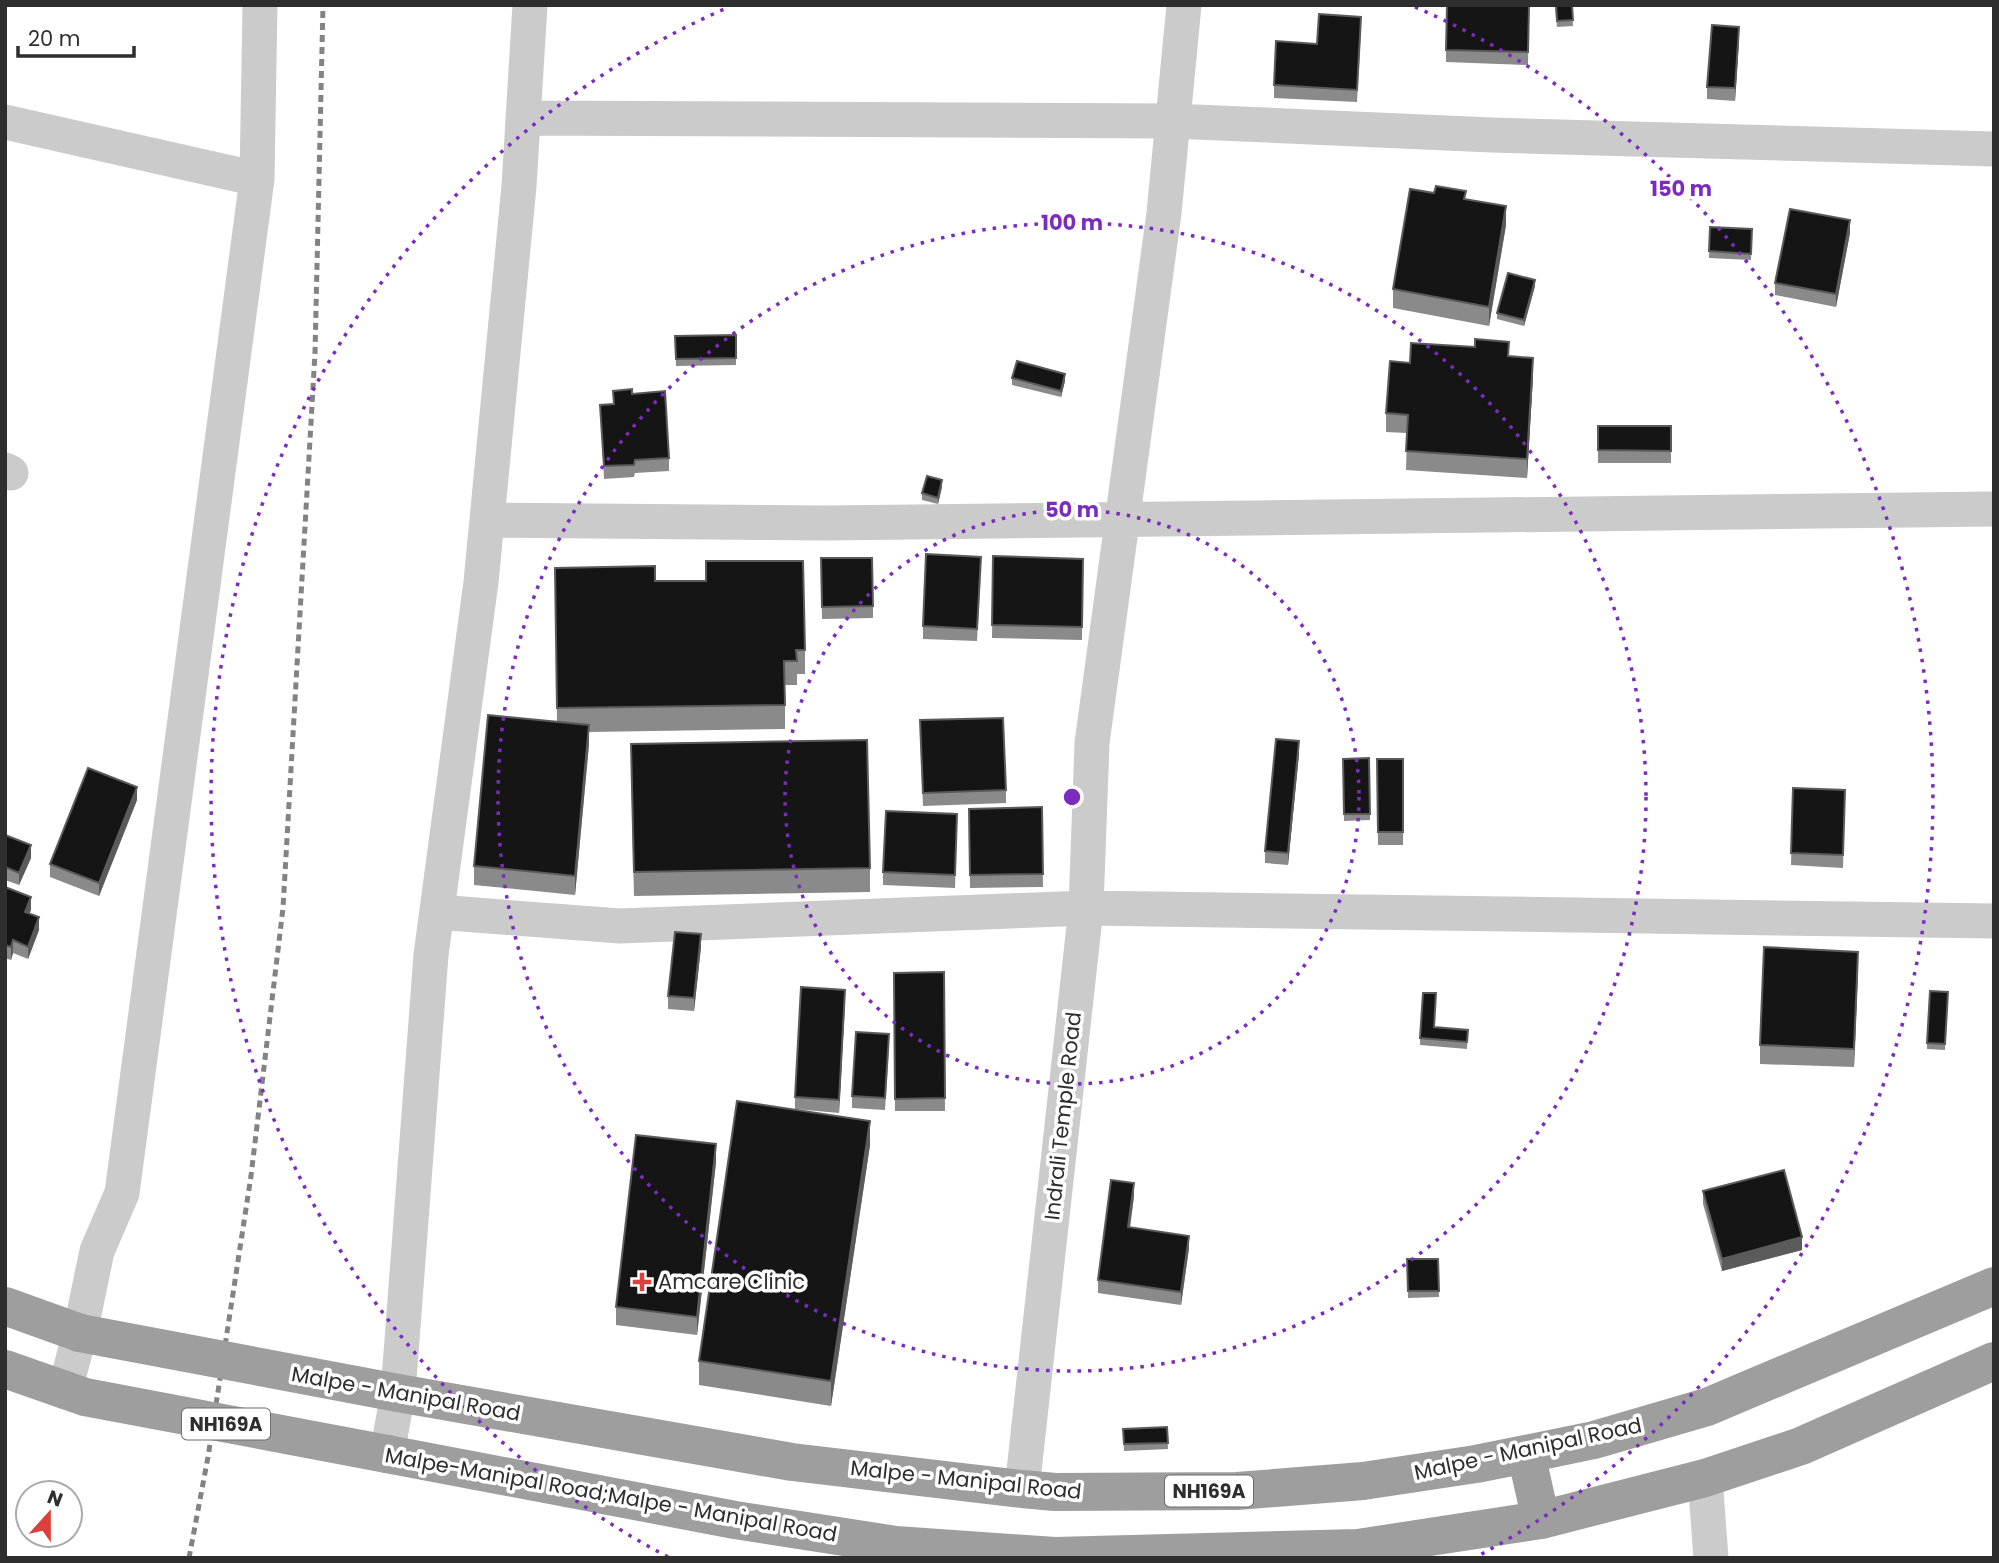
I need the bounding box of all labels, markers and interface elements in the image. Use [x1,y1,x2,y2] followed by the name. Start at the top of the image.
[18,14,133,58] scale bar
[28,24,81,53] text: 20 m
[1650,174,1712,203] text: 150 m
[1041,208,1103,237] text: 100 m
[1045,495,1099,524] text: 50 m
[1060,785,1084,809] centre of rings
[1037,1010,1088,1222] street label: Indrali Temple Road
[658,1267,805,1296] place label: Amcare Clinic
[632,1272,652,1292] marker: Amcare Clinic
[289,1359,523,1428] street label: Malpe - Manipal Road
[182,1408,270,1440] road number: NH169A
[1411,1410,1644,1487] street label: Malpe - Manipal Road
[383,1440,839,1549] street label: Malpe-Manipal Road;Malpe - Manipal Road
[849,1453,1083,1506] street label: Malpe - Manipal Road
[1165,1476,1253,1506] road number: NH169A
[14,1479,84,1549] north arrow
[43,1483,66,1514] text: N

